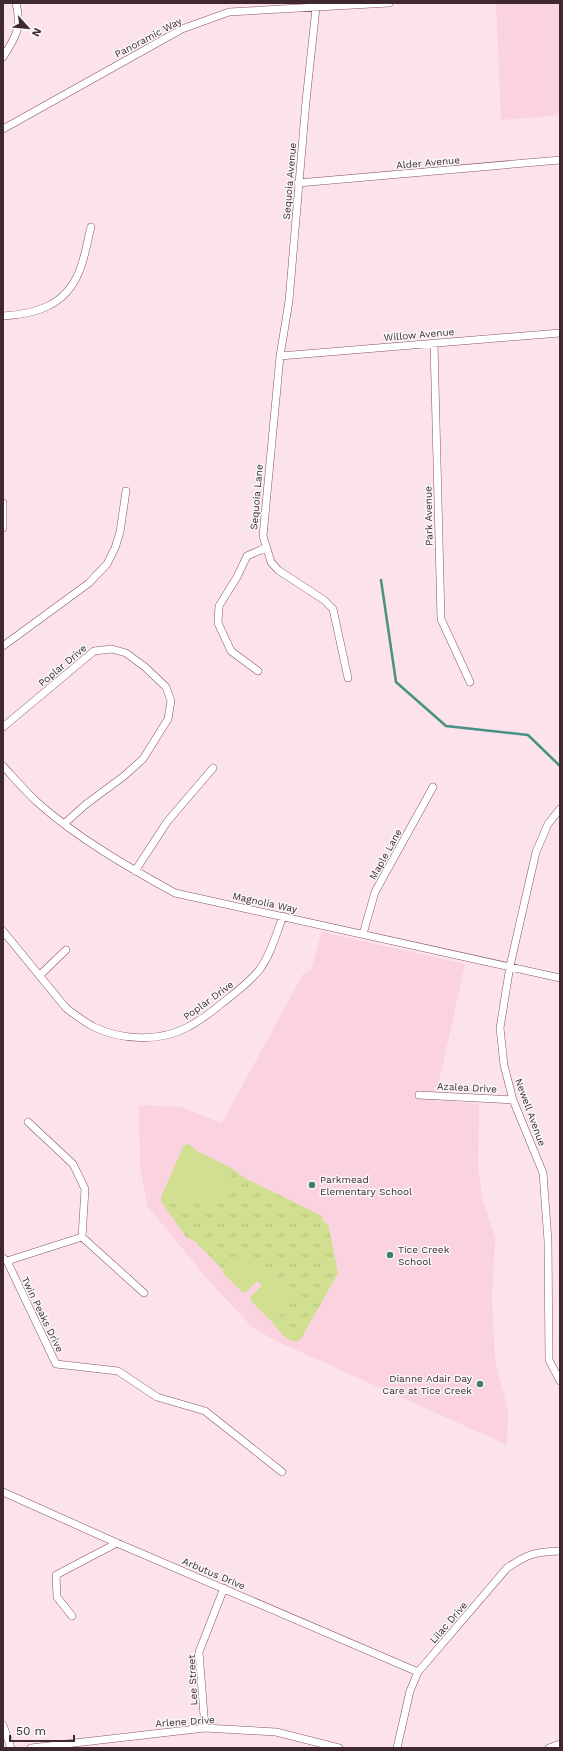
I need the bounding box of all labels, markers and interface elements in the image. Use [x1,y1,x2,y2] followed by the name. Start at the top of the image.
[8,8,48,48] north arrow
[113,15,184,60] street label: Panoramic Way
[29,26,44,39] text: N
[281,142,298,220] street label: Sequoia Avenue
[396,154,461,171] street label: Alder Avenue
[383,326,455,343] street label: Willow Avenue
[248,464,265,530] street label: Sequoia Lane
[422,486,435,546] street label: Park Avenue
[36,642,89,689] street label: Poplar Drive
[367,827,404,882] street label: Maple Lane
[232,890,299,915] street label: Magnolia Way
[181,978,236,1022] street label: Poplar Drive
[513,1077,548,1148] street label: Newell Avenue
[437,1080,498,1095] street label: Azalea Drive
[320,1174,412,1197] place label: Parkmead Elementary School
[307,1180,317,1190] marker: Parkmead Elementary School
[398,1244,450,1267] place label: Tice Creek School
[385,1250,395,1260] marker: Tice Creek School
[20,1275,66,1354] street label: Twin Peaks Drive
[382,1373,473,1396] place label: Dianne Adair Day Care at Tice Creek
[475,1379,485,1389] marker: Dianne Adair Day Care at Tice Creek
[181,1555,247,1592] street label: Arbutus Drive
[427,1599,469,1645] street label: Lilac Drive
[186,1653,199,1706] street label: Lee Street
[155,1714,215,1729] street label: Arlene Drive
[10,1717,74,1743] scale bar
[16,1724,46,1738] text: 50 m

